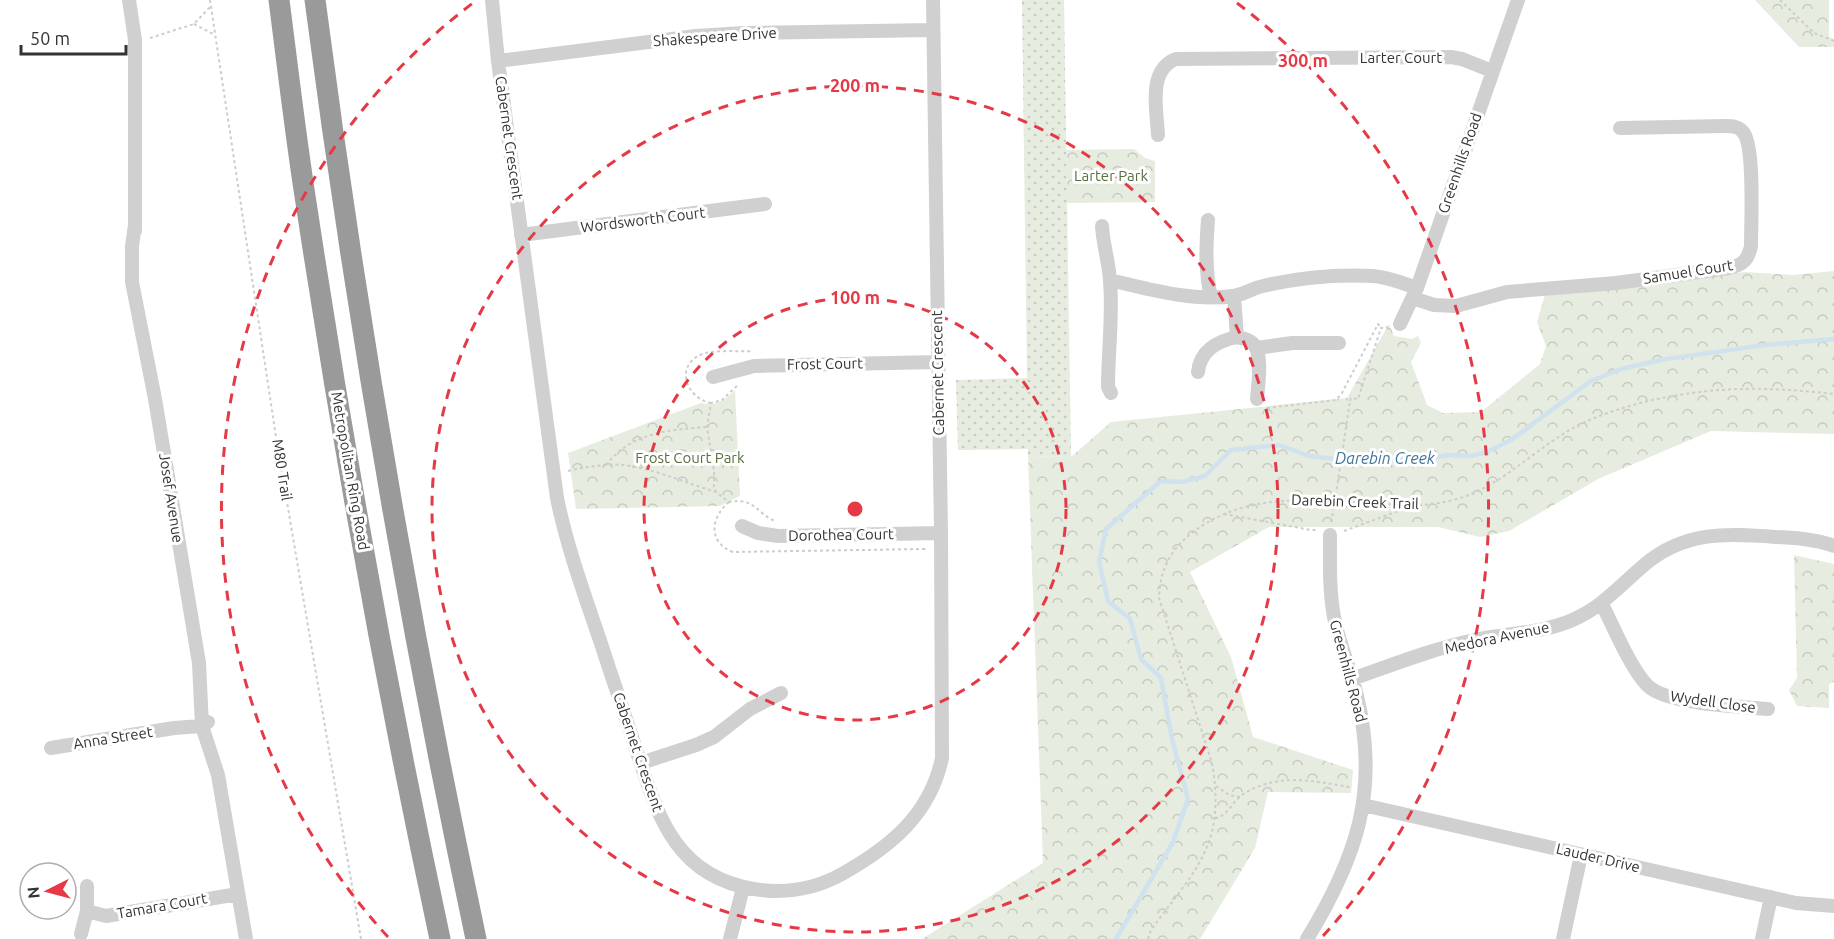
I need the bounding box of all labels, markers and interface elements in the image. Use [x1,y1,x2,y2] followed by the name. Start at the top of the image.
[21,18,126,56] scale bar
[653,24,777,49] street label: Shakespeare Drive
[30,28,70,48] text: 50 m
[1360,49,1442,66] street label: Larter Court
[1278,50,1328,70] text: 300 m
[492,75,527,201] street label: Cabernet Crescent
[830,75,880,95] text: 200 m
[1434,110,1485,215] street label: Greenhills Road
[1074,167,1148,184] park label: Larter Park
[580,203,706,236] street label: Wordsworth Court
[1642,256,1734,287] street label: Samuel Court
[830,287,880,307] text: 100 m
[928,310,947,436] street label: Cabernet Crescent
[787,354,863,373] street label: Frost Court
[328,390,373,551] street label: Metropolitan Ring Road
[269,438,296,502] street label: M80 Trail
[635,449,745,466] park label: Frost Court Park
[1335,449,1436,467] water label: Darebin Creek
[156,452,187,544] street label: Josef Avenue
[1291,491,1419,512] street label: Darebin Creek Trail
[845,499,865,519] centre of rings
[788,525,894,544] street label: Dorothea Court
[1327,618,1370,724] street label: Greenhills Road
[1443,618,1551,657] street label: Medora Avenue
[1669,687,1757,716] street label: Wydell Close
[610,690,667,814] street label: Cabernet Crescent
[72,723,154,752] street label: Anna Street
[1555,840,1642,875] street label: Lauder Drive
[18,861,78,921] north arrow
[24,886,43,899] text: N
[116,889,208,922] street label: Tamara Court

